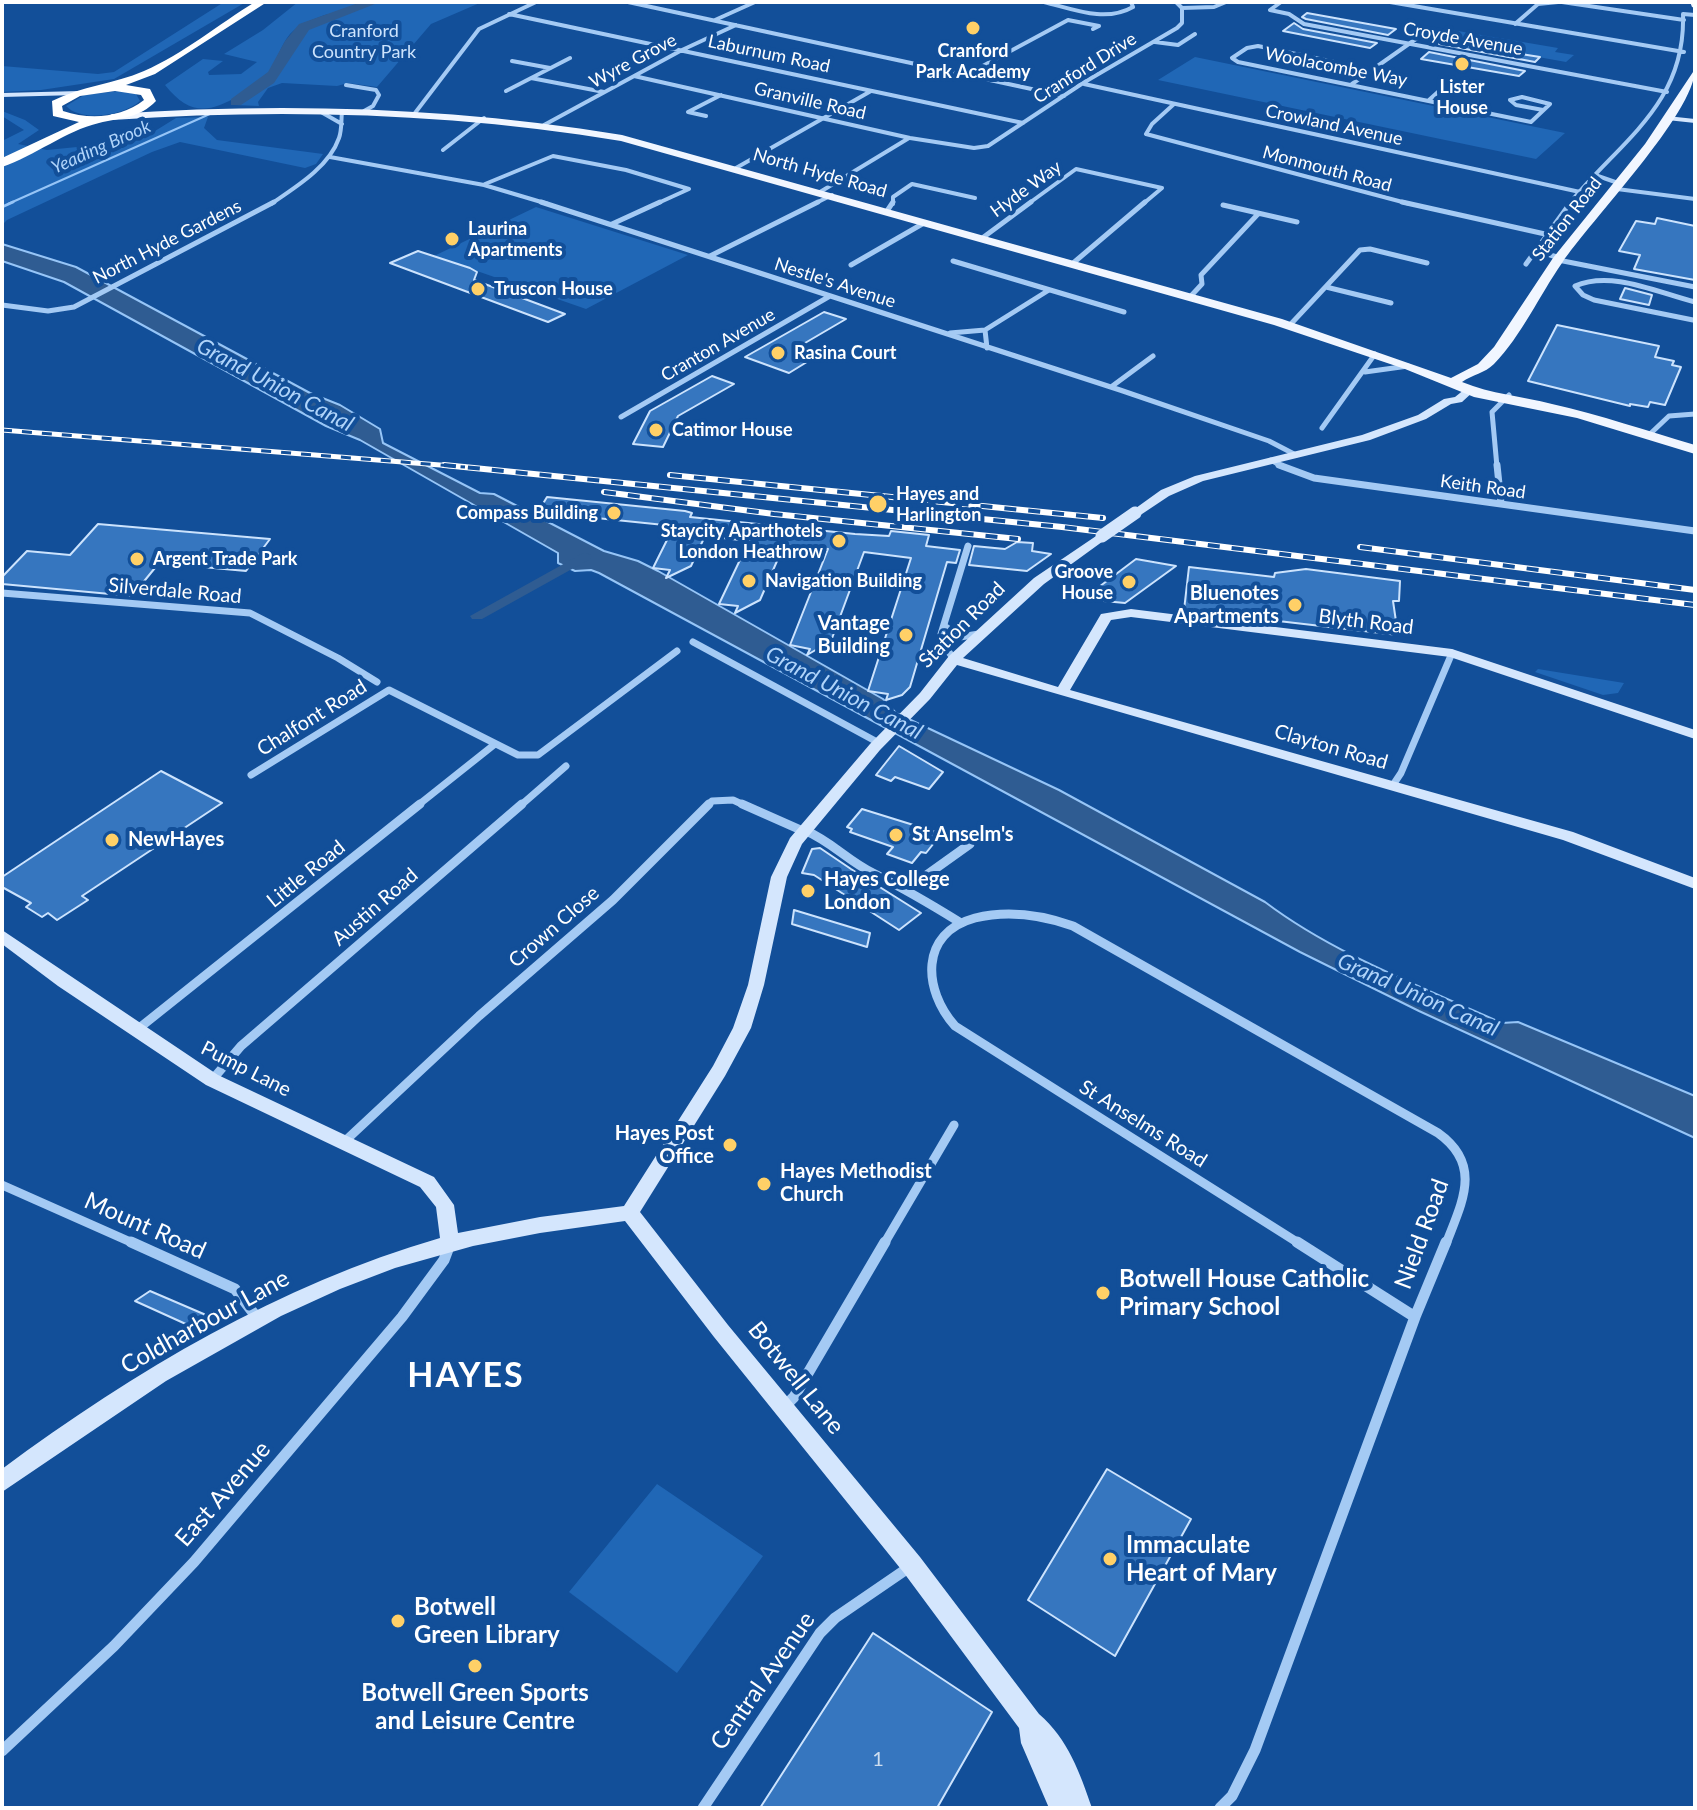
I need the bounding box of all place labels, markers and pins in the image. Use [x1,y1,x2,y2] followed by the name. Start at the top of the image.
[964,19,982,37] marker: Cranford Park Academy
[916,40,1030,82] place label: Cranford Park Academy
[1453,55,1471,73] marker: Lister House
[1436,76,1488,118] place label: Lister House
[468,218,563,260] place label: Laurina Apartments
[443,230,461,248] marker: Laurina Apartments
[494,278,613,300] place label: Truscon House
[469,280,487,298] marker: Truscon House
[794,342,896,364] place label: Rasina Court
[769,344,787,362] marker: Rasina Court
[672,419,793,441] place label: Catimor House
[647,421,665,439] marker: Catimor House
[896,483,981,526] place label: Hayes and Harlington
[867,493,889,515] marker: Hayes and Harlington
[456,502,598,524] place label: Compass Building
[605,504,623,522] marker: Compass Building
[661,520,823,562] place label: Staycity Aparthotels London Heathrow
[830,532,848,550] marker: Staycity Aparthotels London Heathrow
[153,548,297,570] place label: Argent Trade Park
[128,550,146,568] marker: Argent Trade Park
[1054,561,1113,604] place label: Groove House
[765,570,922,592] place label: Navigation Building
[740,572,758,590] marker: Navigation Building
[1120,573,1138,591] marker: Groove House
[1174,582,1279,629] place label: Bluenotes Apartments
[1286,596,1304,614] marker: Bluenotes Apartments
[817,612,890,659] place label: Vantage Building
[897,626,915,644] marker: Vantage Building
[912,823,1014,847] place label: St Anselm's
[887,826,905,844] marker: St Anselm's
[128,828,224,852] place label: NewHayes
[103,831,121,849] marker: NewHayes
[824,868,950,915] place label: Hayes College London
[799,882,817,900] marker: Hayes College London
[615,1122,714,1169] place label: Hayes Post Office
[721,1136,739,1154] marker: Hayes Post Office
[780,1160,932,1207] place label: Hayes Methodist Church
[755,1175,773,1193] marker: Hayes Methodist Church
[1119,1265,1369,1321] place label: Botwell House Catholic Primary School
[1094,1284,1112,1302] marker: Botwell House Catholic Primary School
[1126,1531,1277,1587] place label: Immaculate Heart of Mary
[1101,1550,1119,1568] marker: Immaculate Heart of Mary
[414,1593,560,1649] place label: Botwell Green Library
[389,1612,407,1630] marker: Botwell Green Library
[466,1657,484,1675] marker: Botwell Green Sports and Leisure Centre
[361,1679,589,1735] place label: Botwell Green Sports and Leisure Centre

